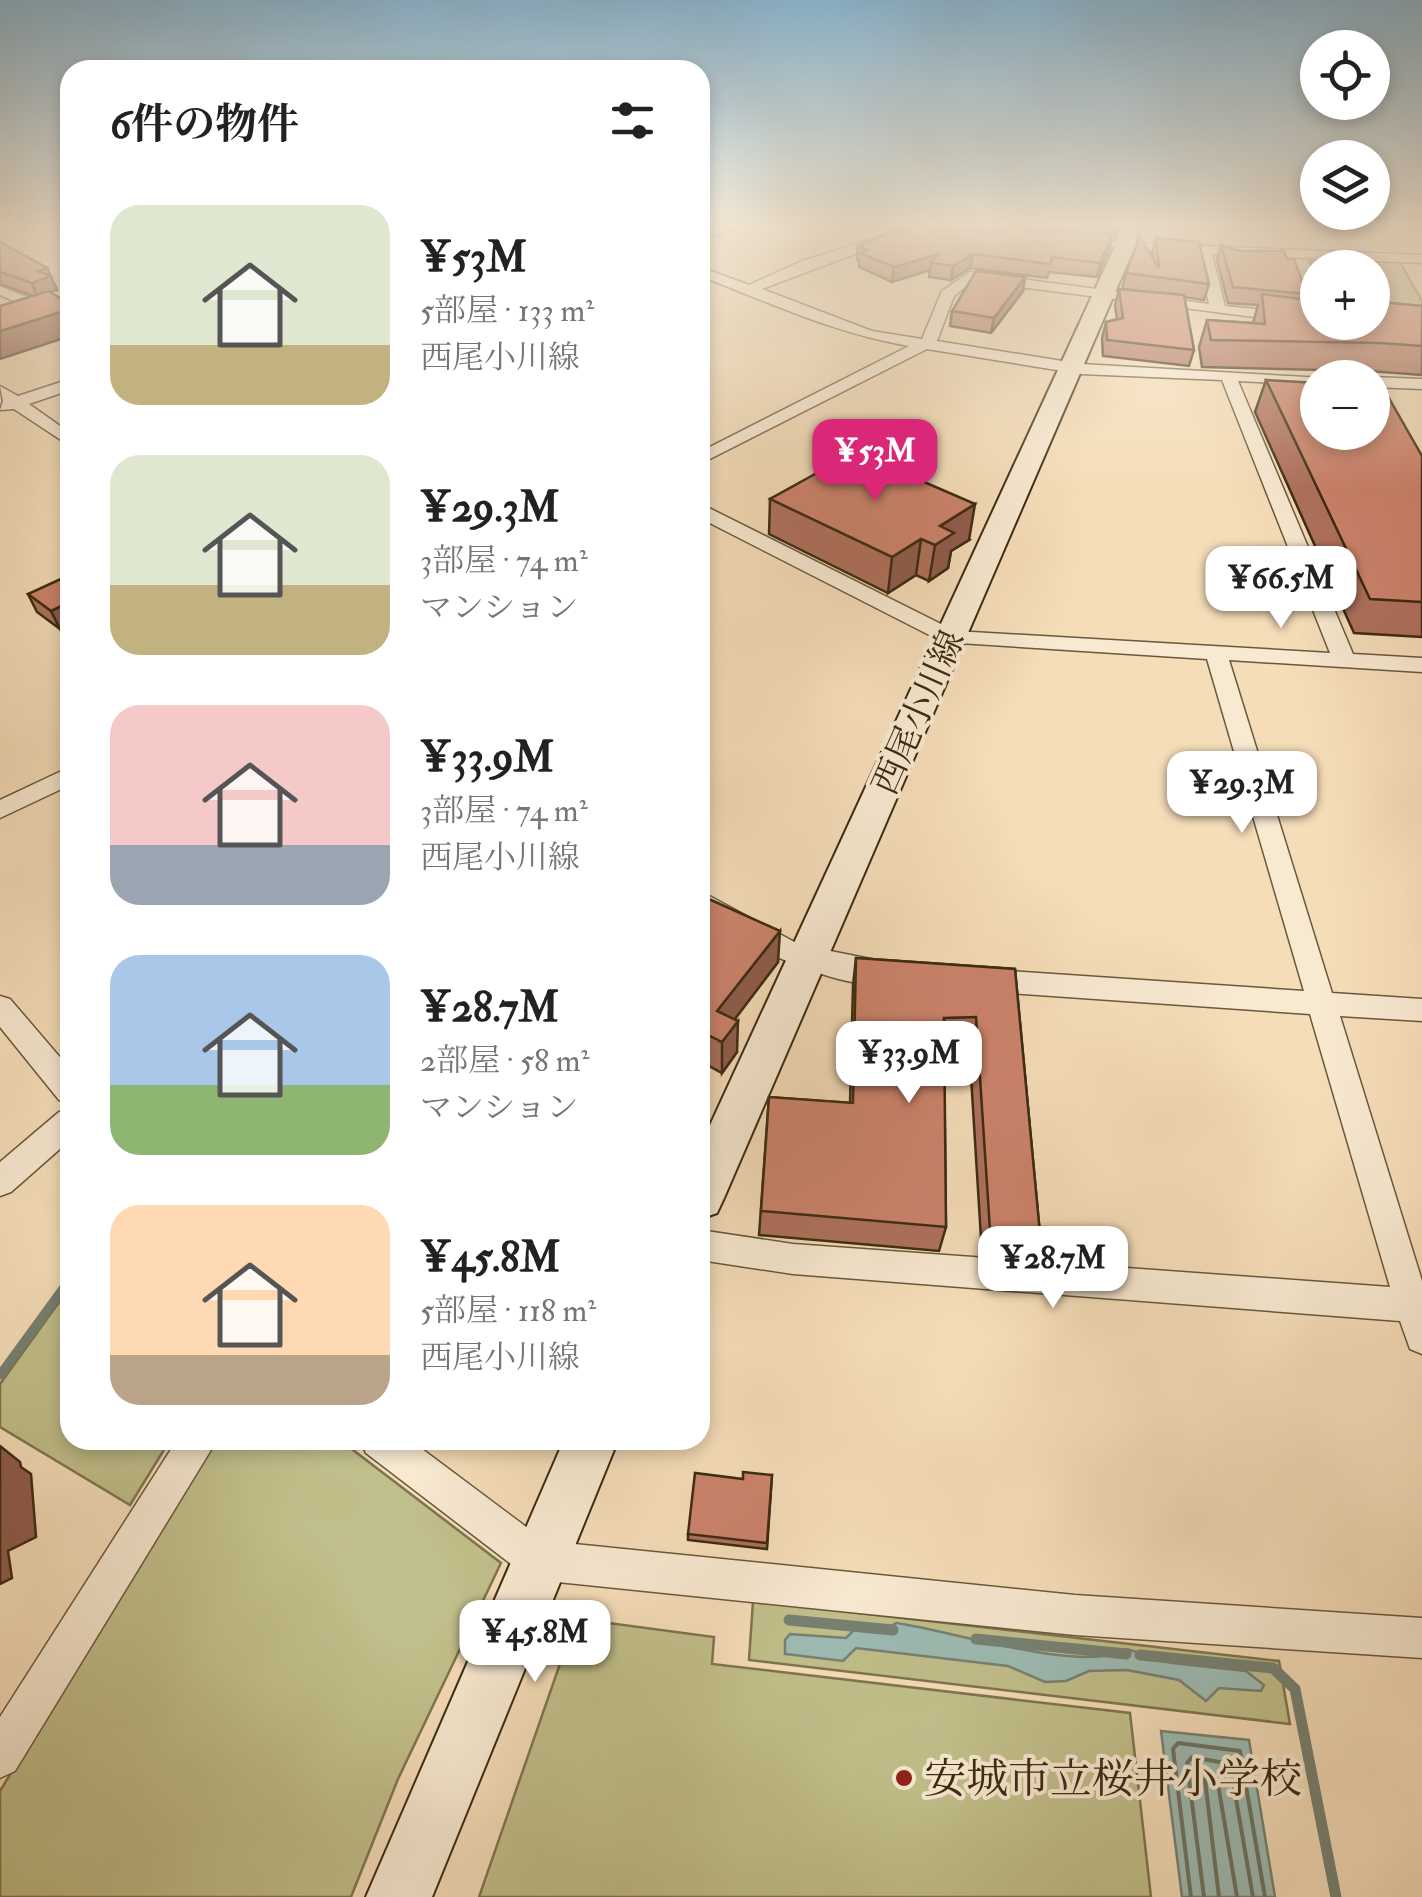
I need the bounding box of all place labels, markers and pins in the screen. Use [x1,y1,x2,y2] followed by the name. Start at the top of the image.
[816,419,934,504] pin: ¥53M
[1200,546,1362,631] pin: ¥66.5M
[1161,751,1323,836] pin: ¥29.3M
[828,1021,990,1106] pin: ¥33.9M
[972,1226,1134,1311] pin: ¥28.7M
[454,1600,616,1685] pin: ¥45.8M
[924,1754,1302,1806] place label: 安城市立桜井小学校
[893,1767,915,1789] marker: 安城市立桜井小学校

